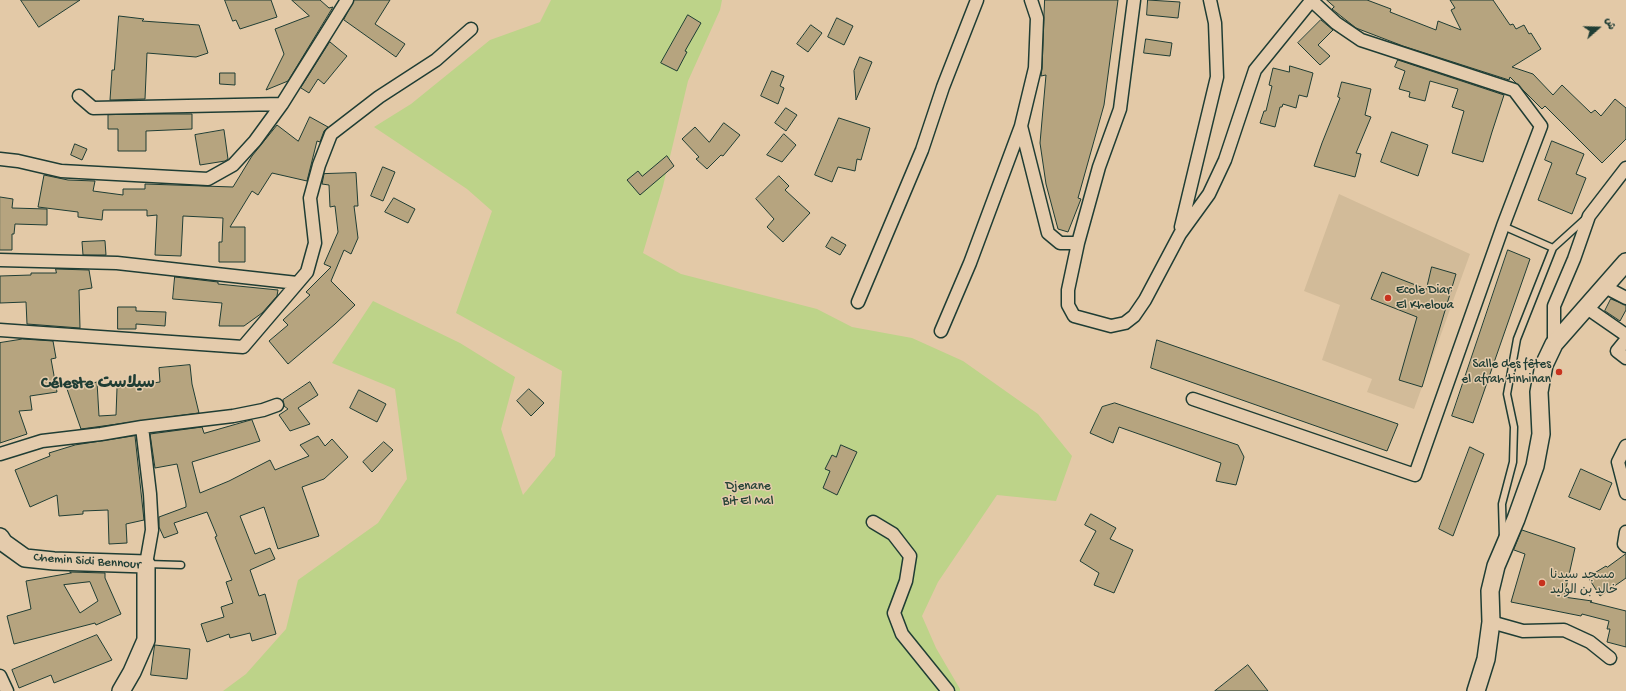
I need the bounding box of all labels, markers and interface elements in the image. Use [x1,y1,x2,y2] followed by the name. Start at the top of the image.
[1578,8,1618,48] north arrow
[1602,16,1617,32] text: ش
[1396,283,1454,314] place label: Ecole Diar El Kheloua
[1383,293,1393,303] marker: Ecole Diar El Kheloua
[1462,357,1551,388] place label: Salle des fêtes el afrah tinhinan
[1554,367,1564,377] marker: Salle des fêtes el afrah tinhinan
[41,374,155,394] district label: Céleste سيلاست
[723,479,773,510] park label: Djenane Bit El Mal
[33,550,141,574] street label: Chemin Sidi Bennour
[1550,568,1618,599] place label: مسجد سيدنا خالد بن الوليد
[1537,578,1547,588] marker: مسجد سيدنا خالد بن الوليد

